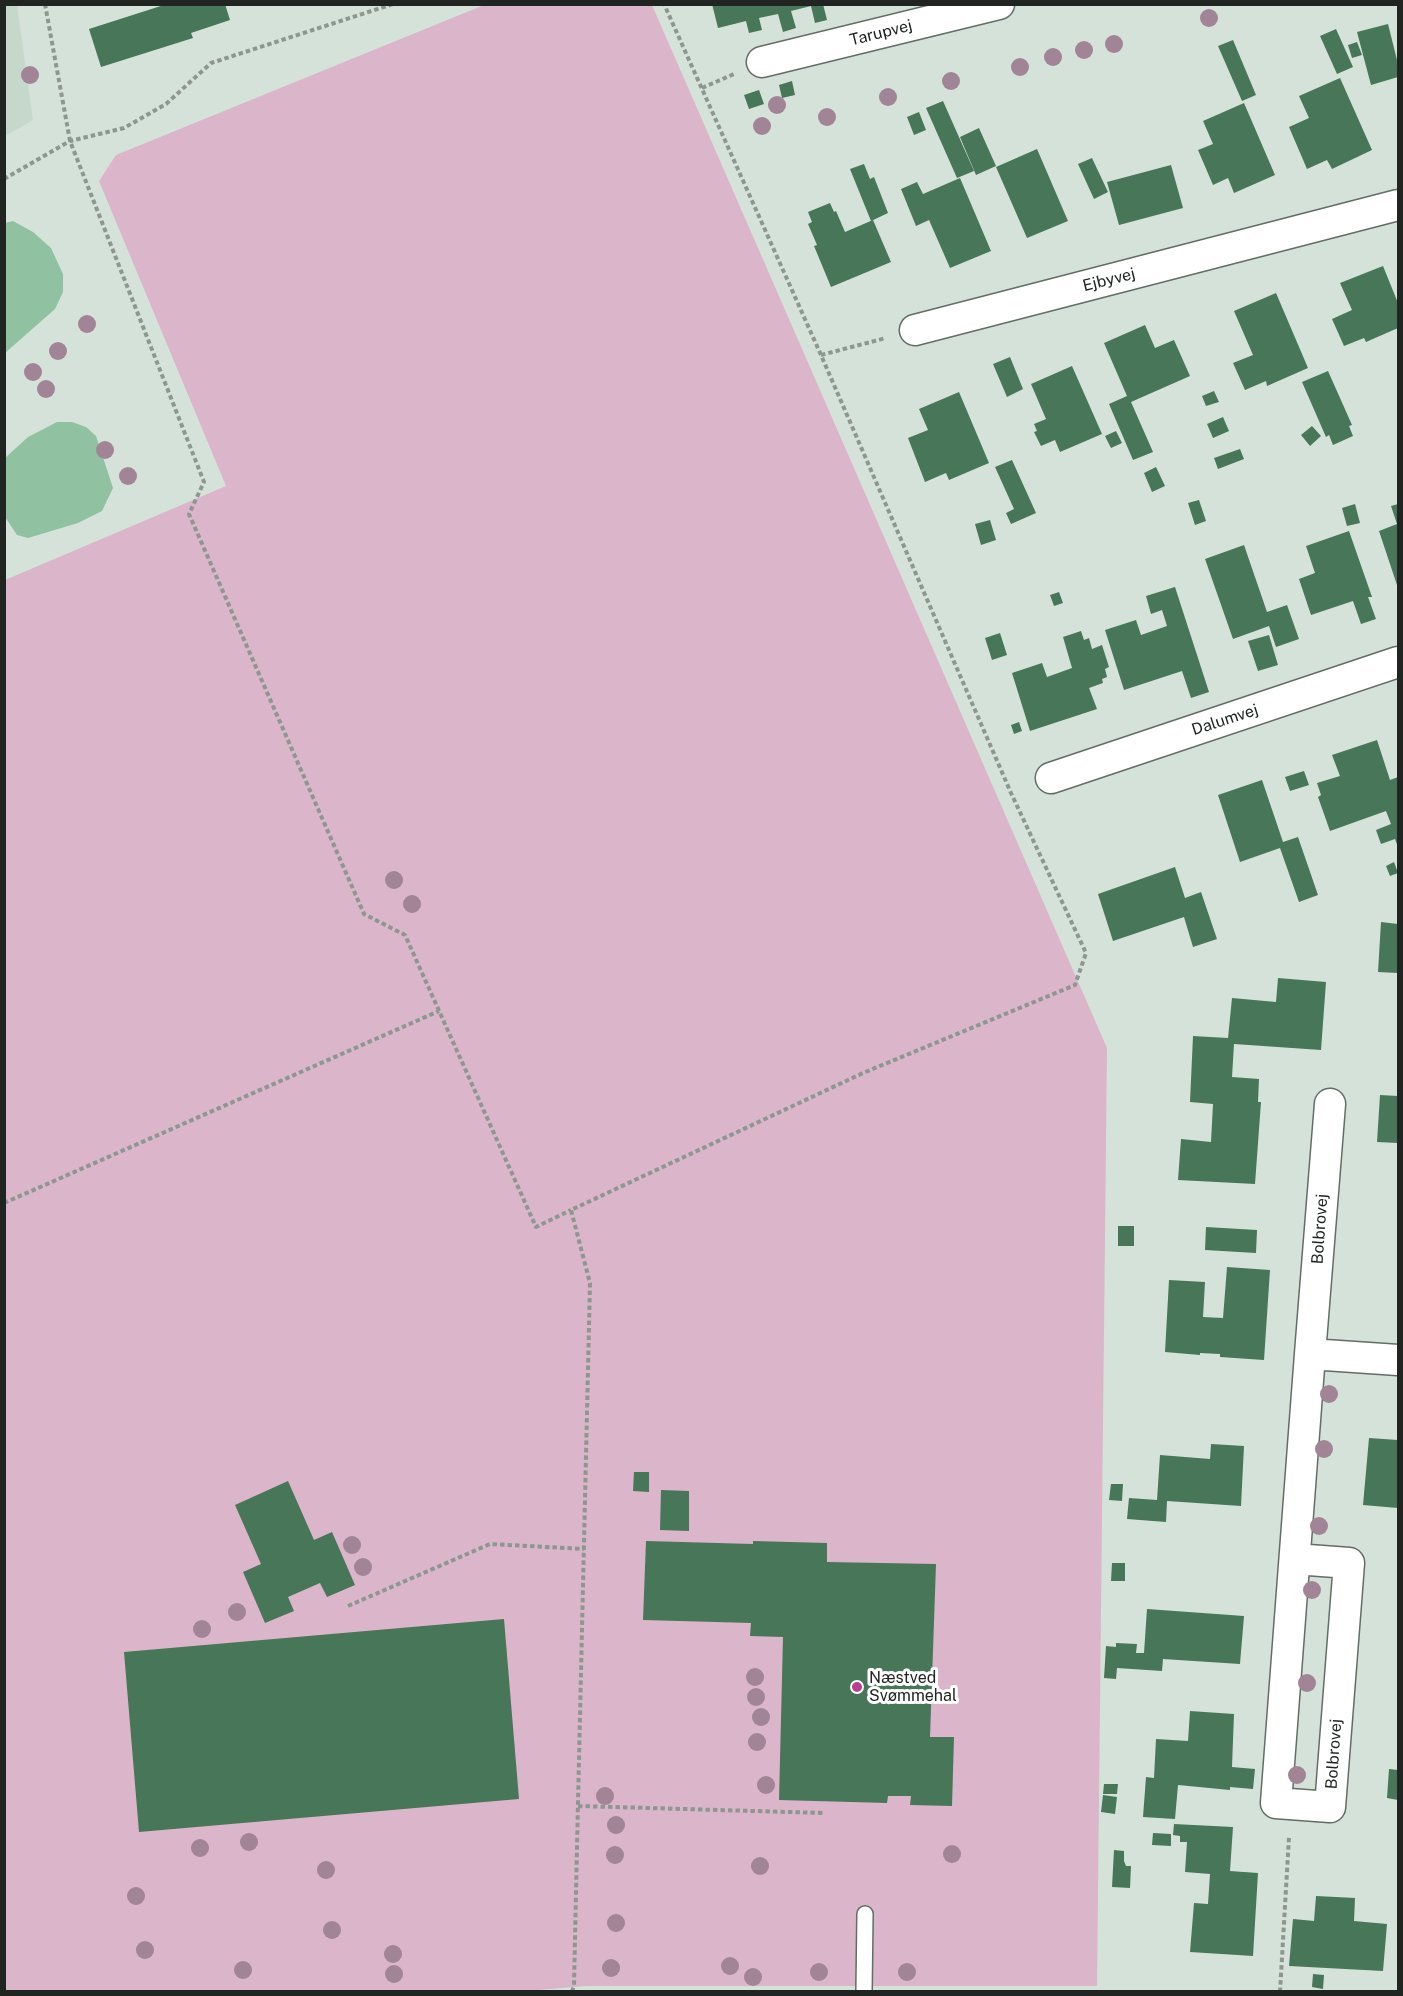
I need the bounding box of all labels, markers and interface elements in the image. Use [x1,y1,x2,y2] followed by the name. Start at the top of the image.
[848,16,914,50] street label: Tarupvej
[1081,264,1137,296] street label: Ejbyvej
[1189,700,1261,740] street label: Dalumvej
[1308,1193,1332,1265] street label: Bolbrovej
[869,1668,957,1706] place label: Næstved Svømmehal
[850,1680,864,1694] marker: Næstved Svømmehal
[1322,1718,1346,1790] street label: Bolbrovej

